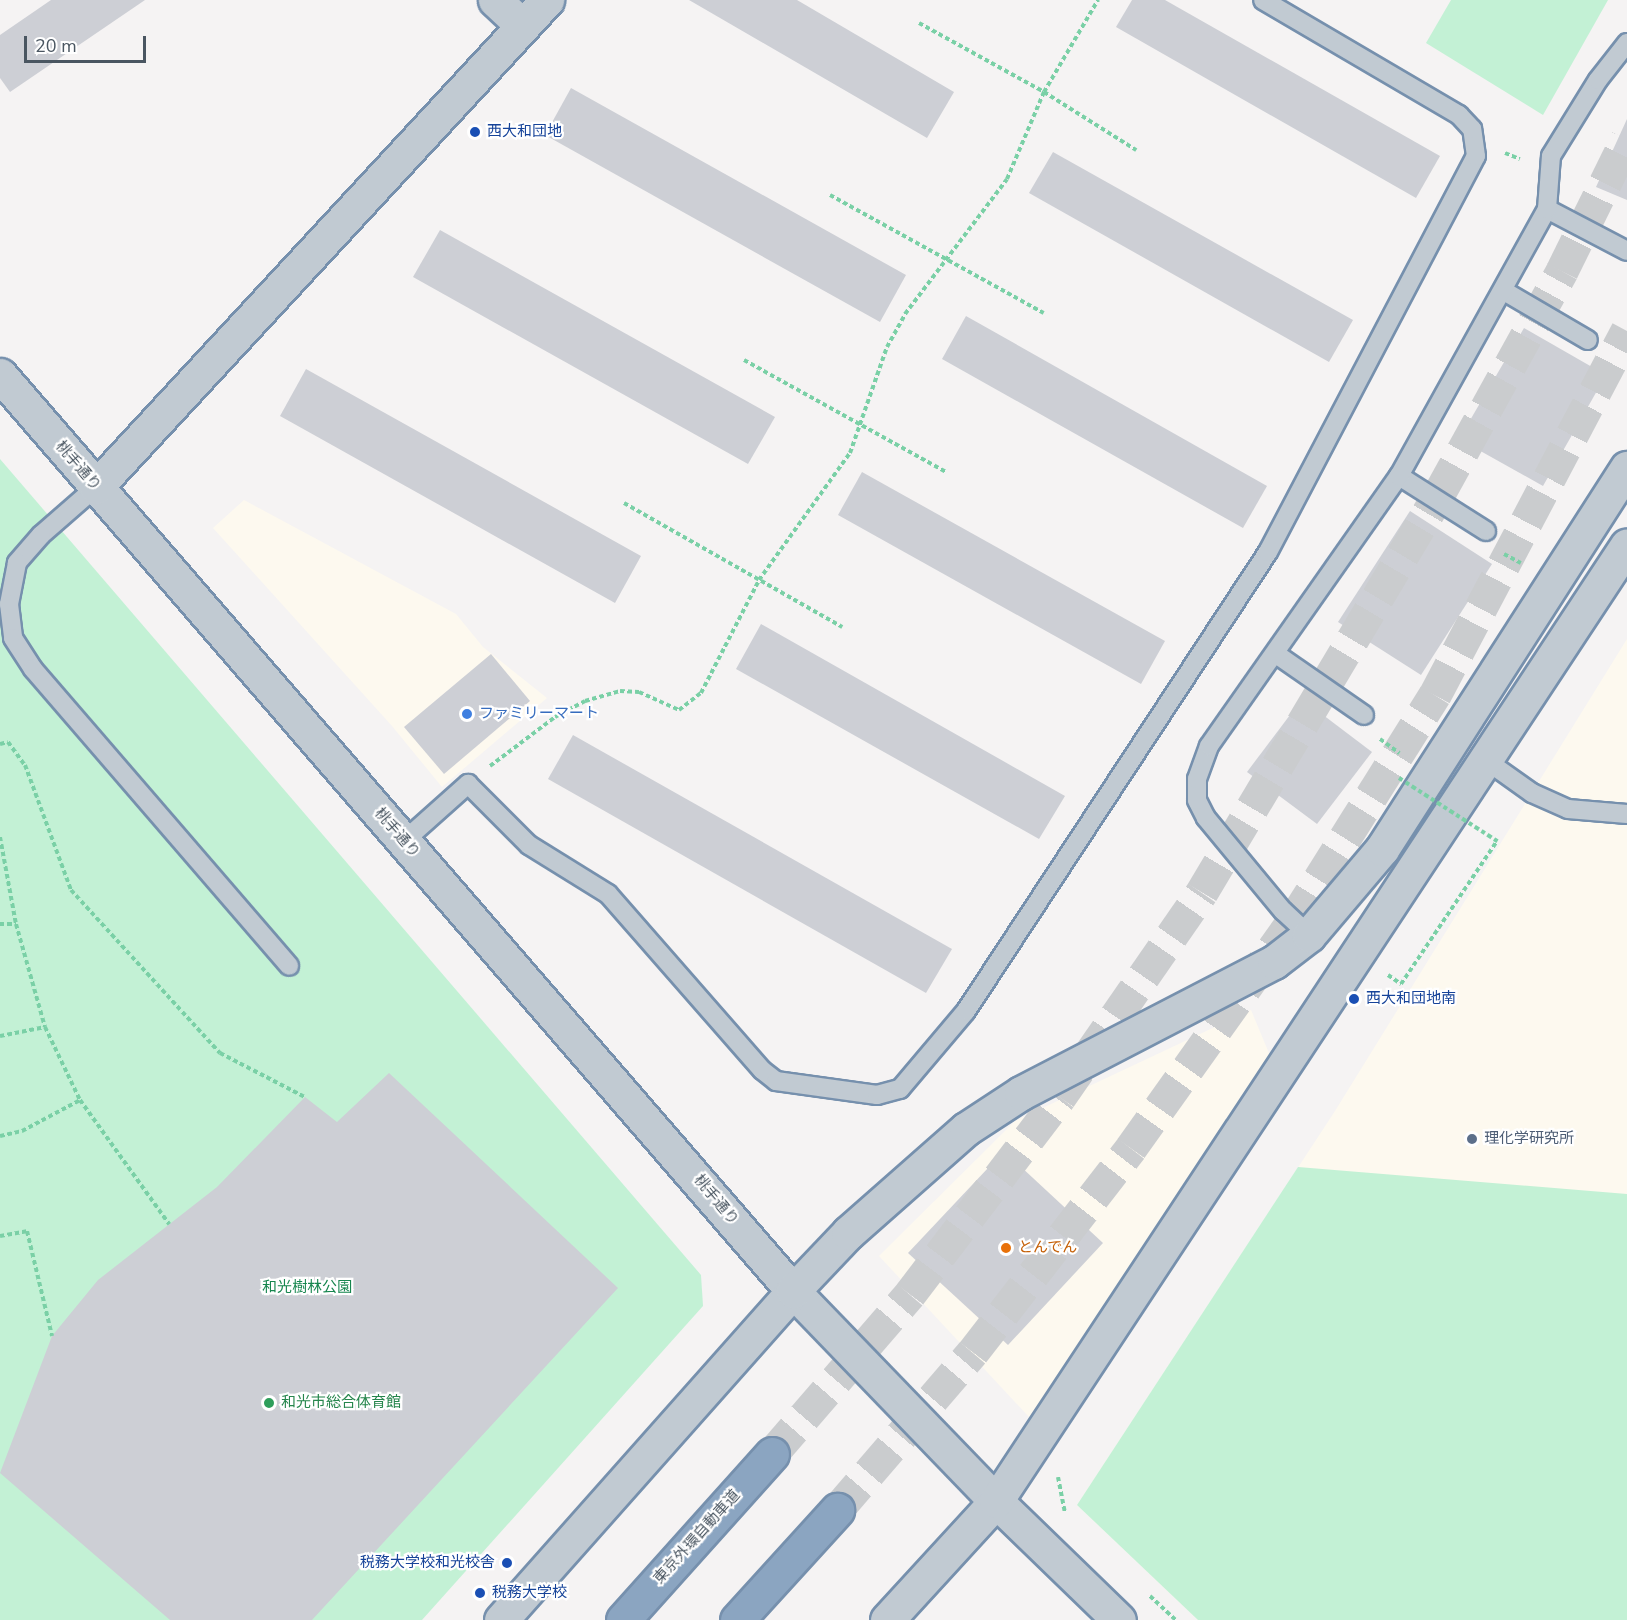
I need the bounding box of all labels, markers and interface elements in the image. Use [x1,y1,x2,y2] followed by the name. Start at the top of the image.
[27,24,148,62] scale bar
[35,34,77,58] text: 20 m
[487,123,562,141] place label: 西大和団地
[468,125,482,139] marker: 西大和団地
[52,437,104,495] street label: 桃手通り
[479,705,599,723] place label: ファミリーマート
[460,707,474,721] marker: ファミリーマート
[371,804,423,862] street label: 桃手通り
[1366,990,1456,1008] place label: 西大和団地南
[1347,992,1361,1006] marker: 西大和団地南
[1484,1130,1574,1148] place label: 理化学研究所
[1465,1132,1479,1146] marker: 理化学研究所
[690,1171,742,1229] street label: 桃手通り
[1018,1239,1078,1257] place label: とんでん
[999,1241,1013,1255] marker: とんでん
[262,1279,352,1297] park label: 和光樹林公園
[281,1394,401,1412] place label: 和光市総合体育館
[262,1396,276,1410] marker: 和光市総合体育館
[650,1486,744,1588] street label: 東京外環自動車道
[360,1554,495,1572] place label: 税務大学校和光校舎
[500,1556,514,1570] marker: 税務大学校和光校舎
[492,1584,567,1602] place label: 税務大学校
[473,1586,487,1600] marker: 税務大学校

